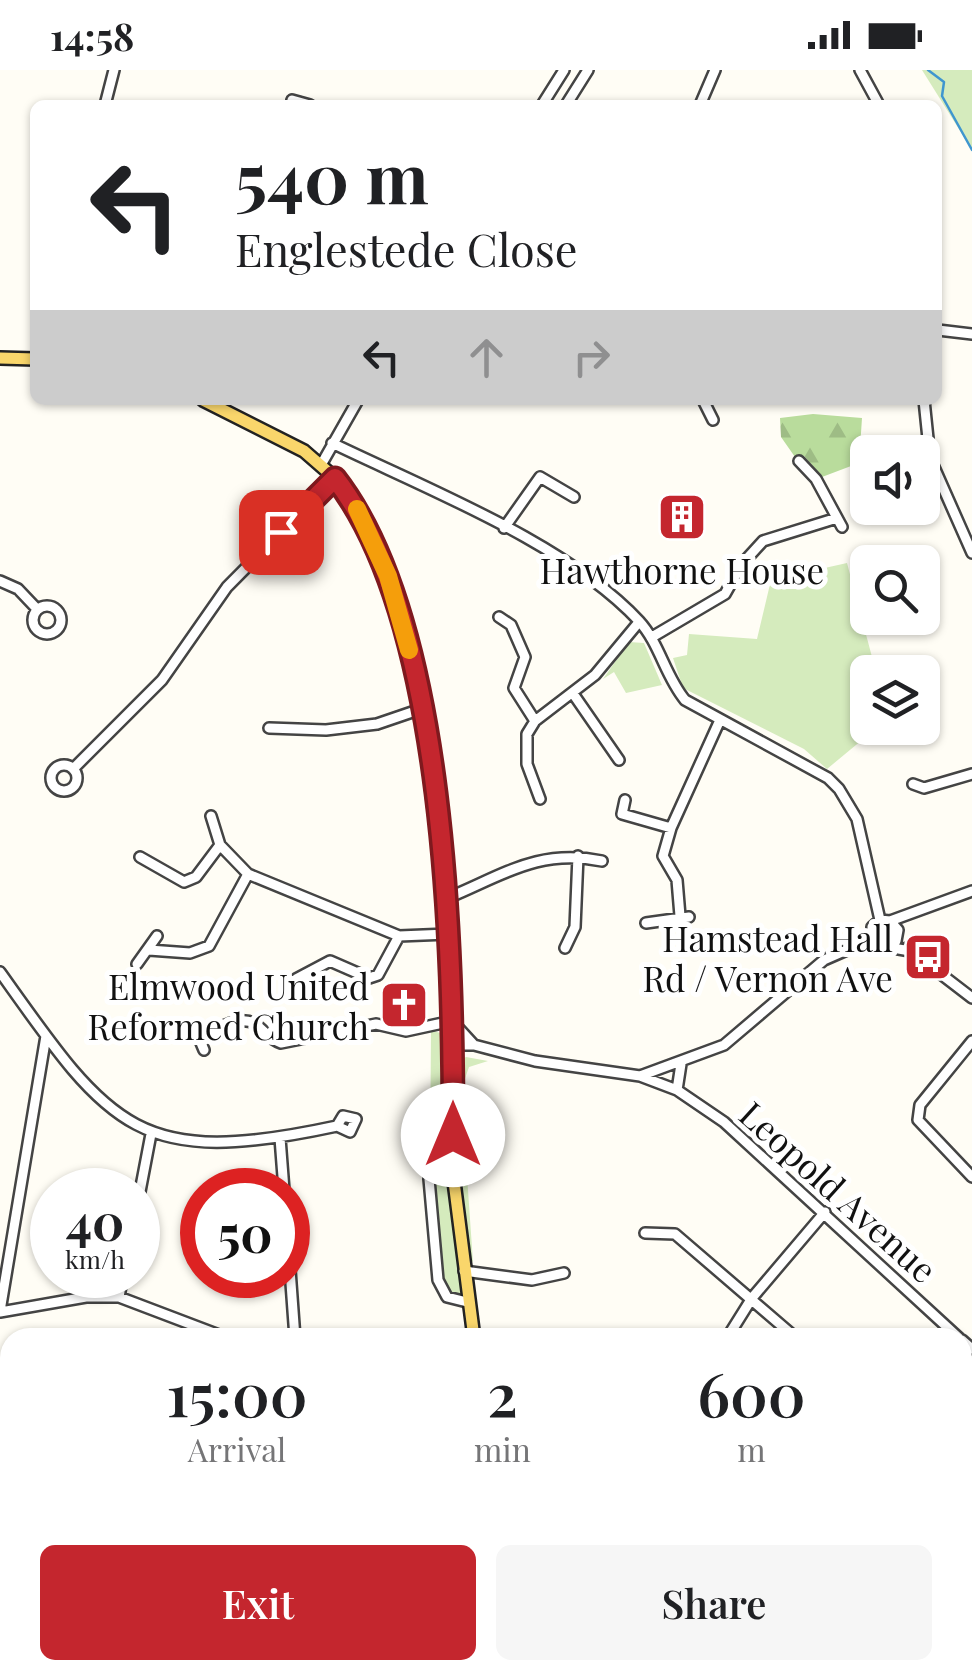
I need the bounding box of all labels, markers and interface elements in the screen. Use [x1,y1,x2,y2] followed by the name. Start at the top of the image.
[50,10,134,61] text: 14:58
[235,128,429,222] text: 540 m
[70,140,200,270] icon: left
[235,218,578,278] text: Englestede Close
[354,330,409,385] icon: left
[459,330,514,385] icon: ahead
[564,330,619,385] icon: right
[850,435,940,745] map controls
[850,435,940,525] button: sound
[239,490,324,575] pin
[656,491,708,543] building icon: Hawthorne House
[254,505,309,560] icon: arrive
[850,545,940,635] button: search
[540,546,824,593] place label: Hawthorne House
[850,655,940,745] button: layers
[642,914,893,1001] place label: Hamstead Hall Rd / Vernon Ave
[902,931,954,983] bus stop icon: Hamstead Hall Rd / Vernon Ave
[88,962,369,1049] place label: Elmwood United Reformed Church
[378,979,430,1031] church icon: Elmwood United Reformed Church
[401,1083,505,1187] position arrow
[731,1090,947,1292] street label: Leopold Avenue
[180,1168,310,1298] speed limit sign: 50
[66,1187,124,1254] text: 40
[65,1242,125,1275] text: km/h
[166,1352,308,1432] text: 15:00
[487,1352,518,1432] text: 2
[697,1352,806,1432] text: 600
[188,1427,286,1470] text: Arrival
[474,1427,531,1470] text: min
[737,1427,766,1470] text: m
[40,1545,476,1660] button: Exit
[496,1545,932,1660] button: Share

